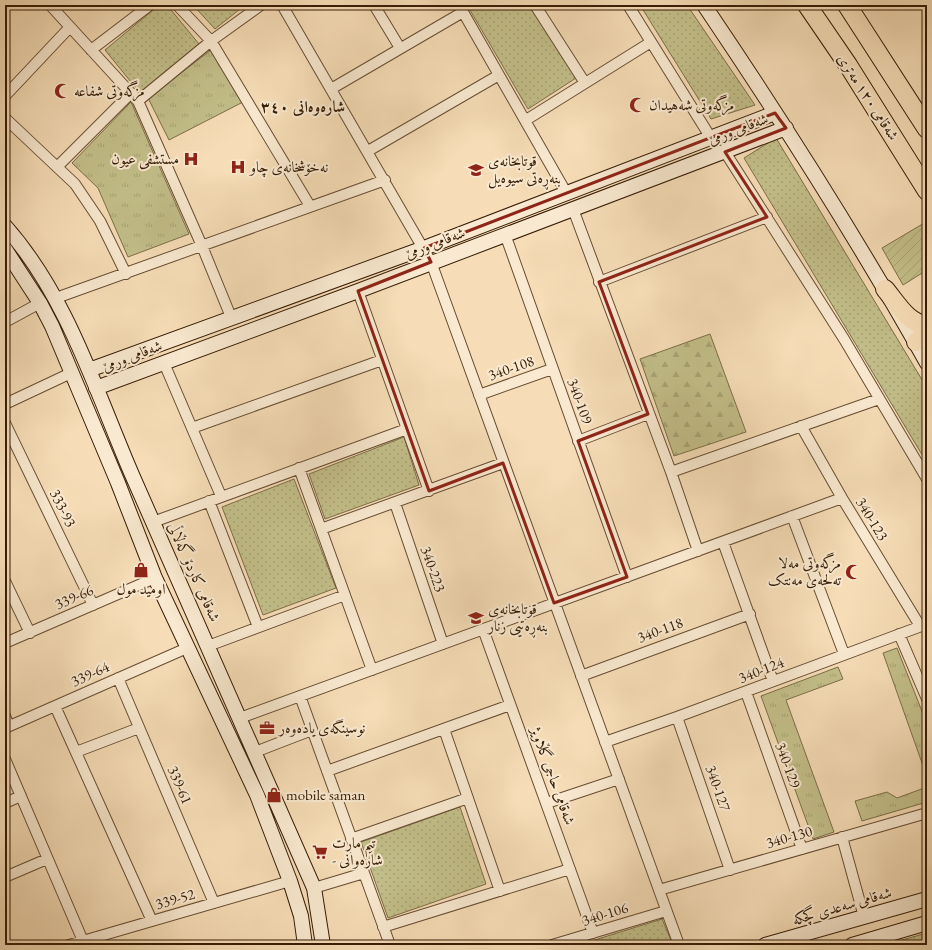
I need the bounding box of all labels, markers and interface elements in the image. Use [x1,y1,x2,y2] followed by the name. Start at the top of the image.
[833,50,903,144] street label: شەقامی ١٢٠ مەتری
[74,80,145,102] place label: مزگەوتی شفاعە
[53,82,71,100] mosque icon: مزگەوتی شفاعە
[649,94,734,116] place label: مزگەوتی شەهیدان
[261,96,345,117] district label: شارەوەانی ٣٤٠
[628,96,646,114] mosque icon: مزگەوتی شەهیدان
[705,108,771,149] street label: شەقامی ورمێ
[111,149,179,170] place label: مستشفى عيون
[182,150,200,168] hospital icon: مستشفى عيون
[488,151,561,190] place label: قوتابخانەی بنەڕەتی سیوەیل
[248,157,328,178] place label: نەخۆشخانەی چاو
[229,158,247,176] hospital icon: نەخۆشخانەی چاو
[467,161,485,179] school or university icon: قوتابخانەی بنەڕەتی سیوەیل
[402,222,468,263] street label: شەقامی ورمێ
[99,335,165,376] street label: شەقامی ورمێ
[485,351,536,384] street label: 340-108
[563,375,597,426] street label: 340-109
[46,486,81,530] street label: 333-93
[852,494,893,544] street label: 340-123
[164,519,226,624] street label: شەقامی کاردۆ گەڵاڵی
[417,543,450,594] street label: 340-223
[768,552,841,589] place label: مزگەوتی مەلا تەلحەی مەنتک
[132,561,150,579] shop icon: اوميد مول
[844,563,862,581] mosque icon: مزگەوتی مەلا تەلحەی مەنتک
[117,579,165,598] place label: اوميد مول
[52,580,96,613] street label: 339-66
[486,599,548,638] place label: قوتابخانەی بنەڕەتیی زنار
[467,609,485,627] school or university icon: قوتابخانەی بنەڕەتیی زنار
[634,613,685,647] street label: 340-118
[735,652,787,687] street label: 340-124
[68,656,113,690] street label: 339-64
[277,718,366,737] place label: نوسینگەی یادەوەر
[258,719,276,737] office icon: نوسینگەی یادەوەر
[526,722,580,827] street label: شەقامی حاجی گڵاویژ
[771,739,805,790] street label: 340-129
[702,762,735,814] street label: 340-127
[164,763,197,807] street label: 339-61
[286,785,365,804] place label: mobile saman
[265,786,283,804] shop icon: mobile saman
[764,821,814,852] street label: 340-130
[332,833,383,869] place label: تیم مارت - شارەوانی
[311,843,329,861] supermarket icon: تیم مارت - شارەوانی
[790,882,894,930] street label: شەقامی سەعدی گچکە
[153,884,198,913] street label: 339-52
[579,898,630,930] street label: 340-106

